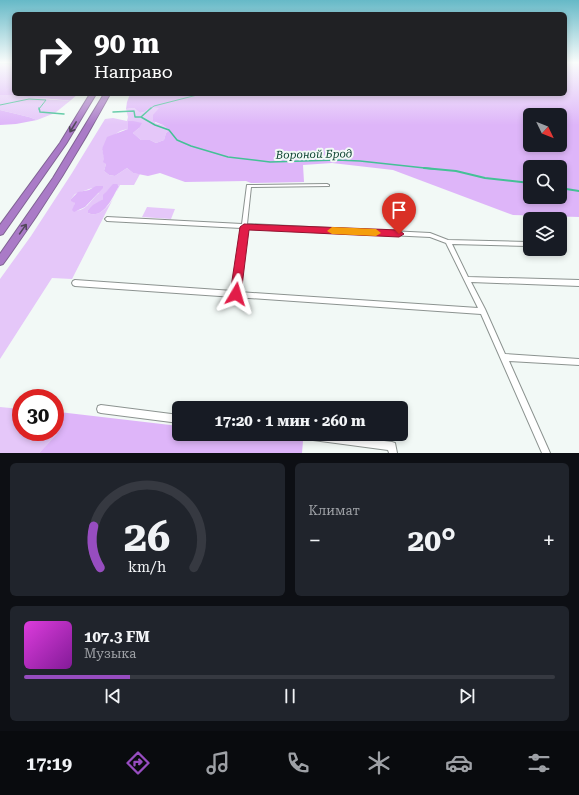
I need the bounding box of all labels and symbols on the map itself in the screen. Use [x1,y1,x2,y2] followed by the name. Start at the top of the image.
[523,108,567,152] north arrow
[69,121,77,132] one-way arrow
[275,147,352,162] water label: Вороной Брод
[382,193,416,234] pin
[19,224,27,235] one-way arrow
[215,273,257,315] position arrow
[12,389,64,441] speed limit sign: 30

